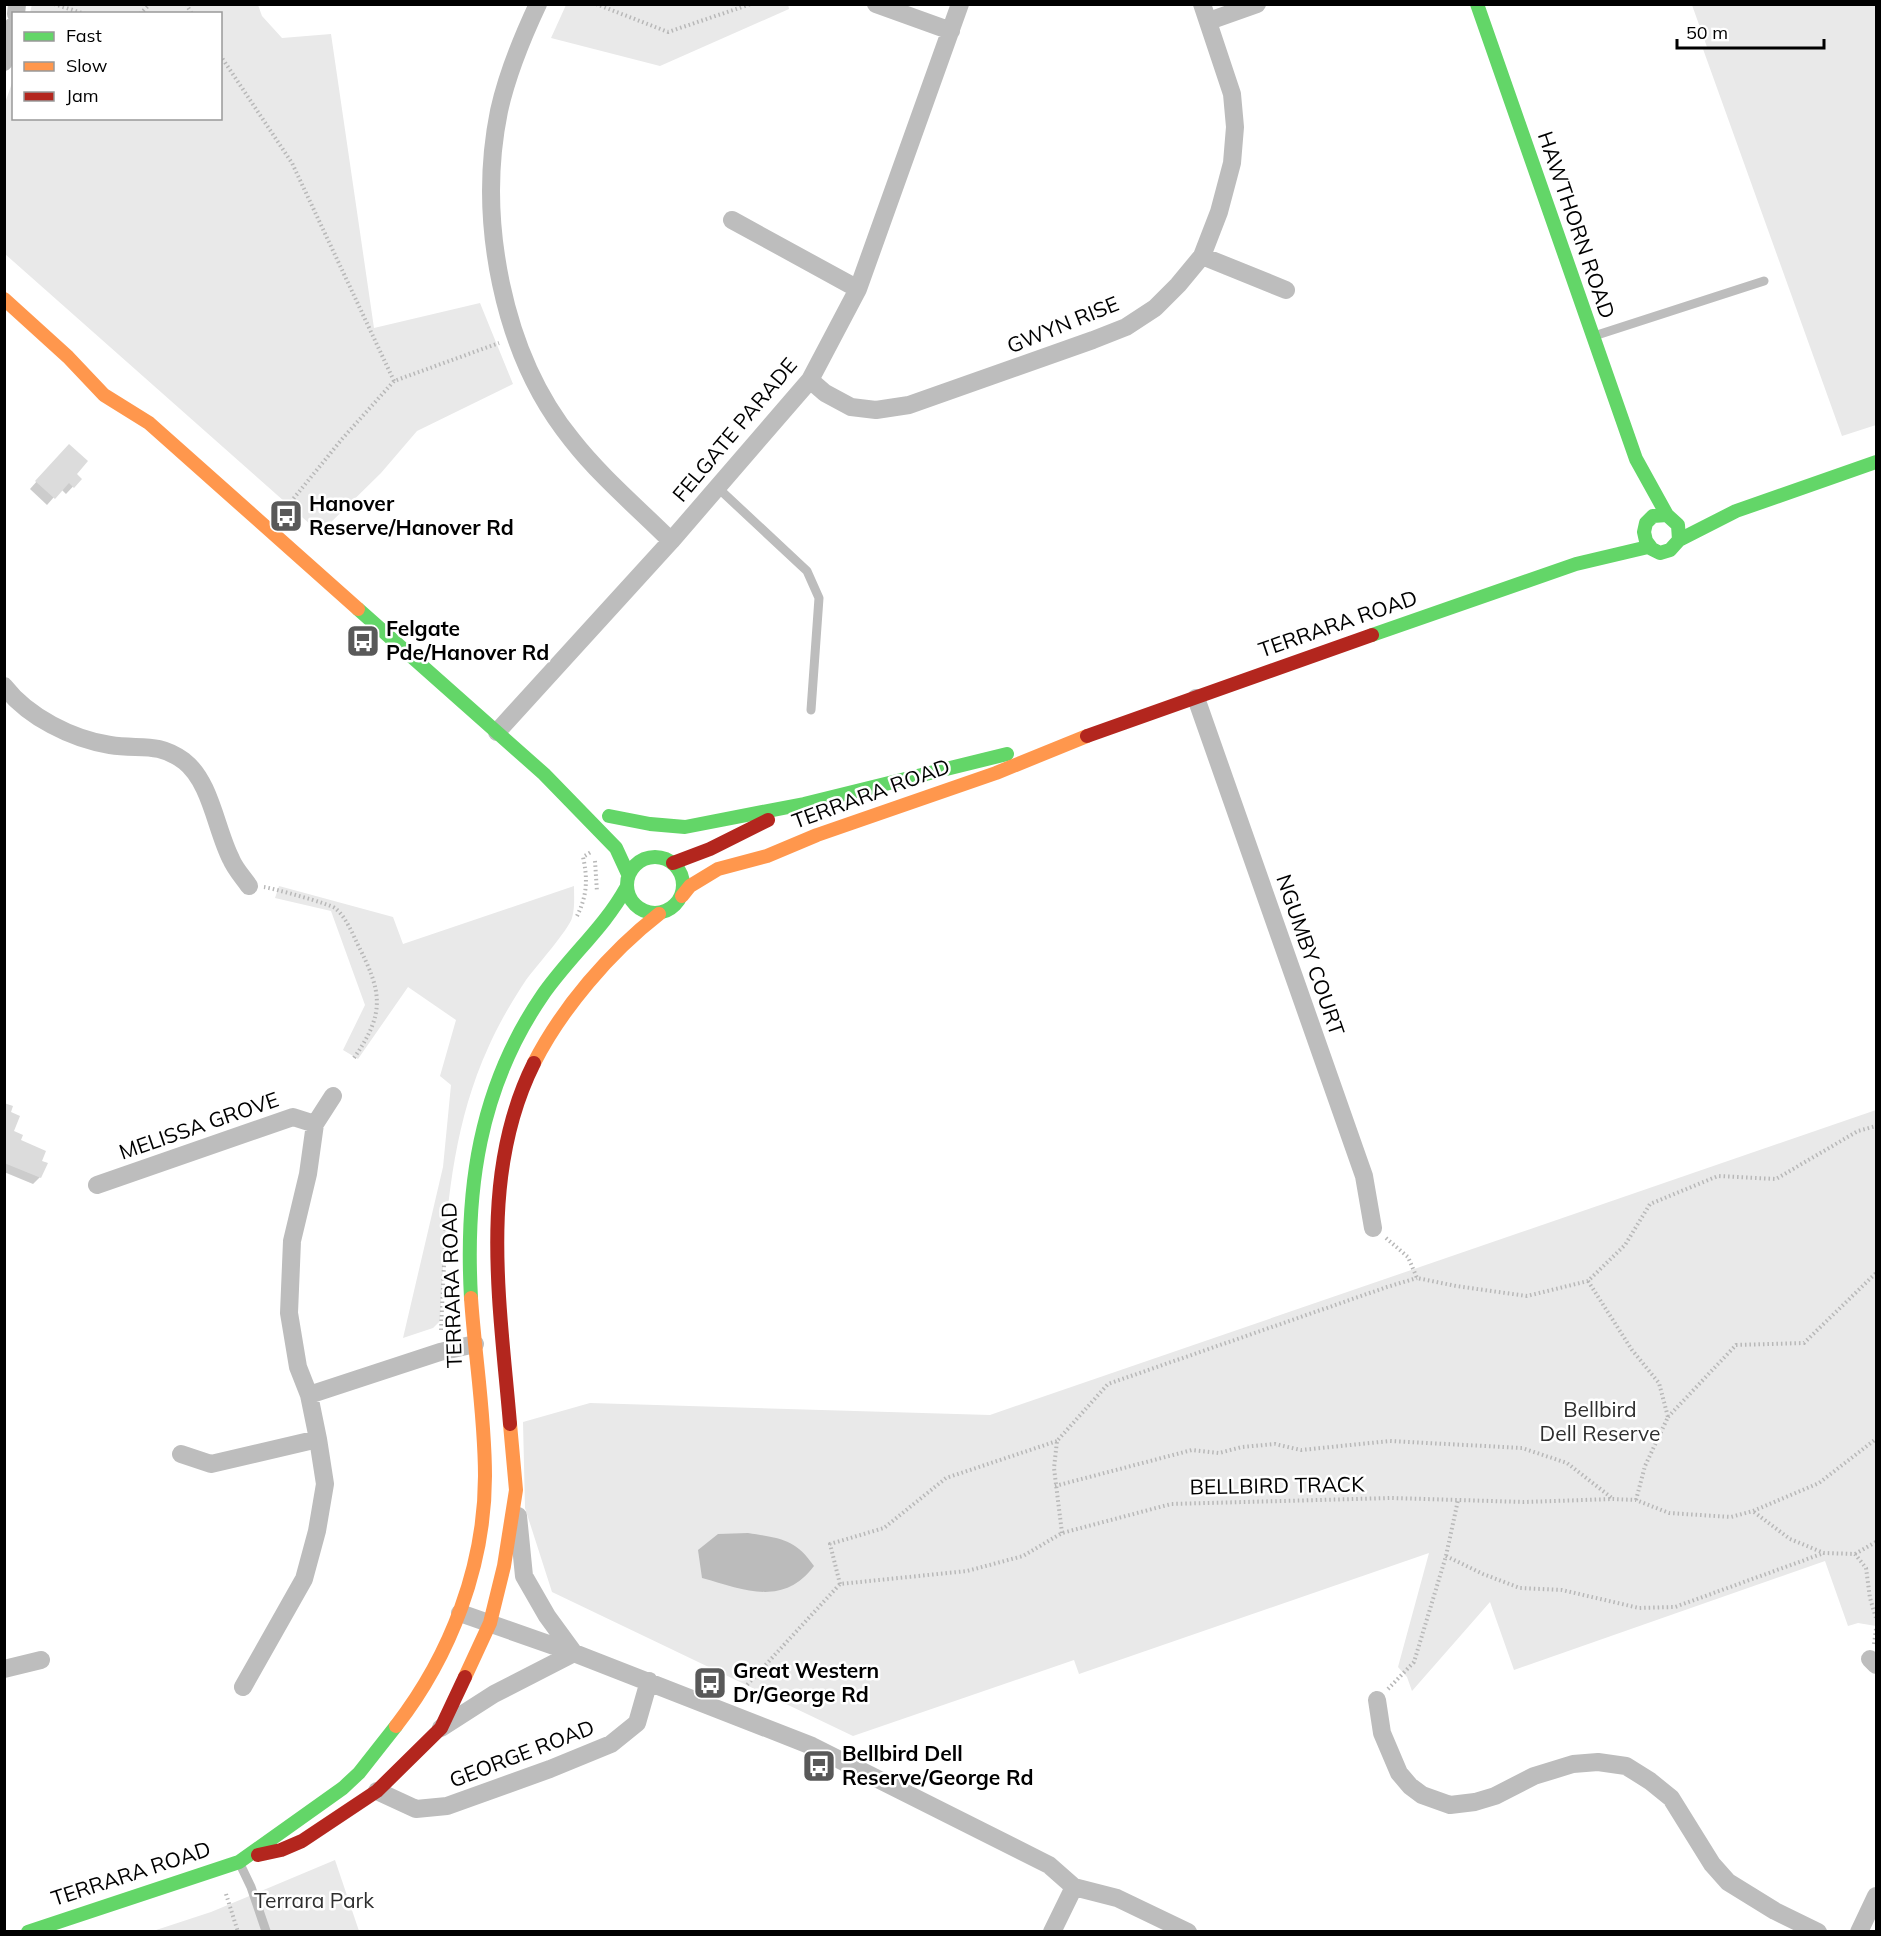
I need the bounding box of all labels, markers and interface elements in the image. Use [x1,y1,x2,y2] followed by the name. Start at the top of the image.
[12,12,222,120] legend
[1677,12,1824,50] scale bar
[1686,21,1728,44] text: 50 m
[66,24,102,47] text: Fast
[66,54,108,77] text: Slow
[66,84,99,107] text: Jam
[1533,128,1621,322] street label: HAWTHORN ROAD
[1003,290,1122,358] street label: GWYN RISE
[666,352,802,507] street label: FELGATE PARADE
[309,490,514,540] place label: Hanover Reserve/Hanover Rd
[268,498,304,534] bus stop icon: Hanover Reserve/Hanover Rd
[1255,584,1420,662] street label: TERRARA ROAD
[386,615,549,665] place label: Felgate Pde/Hanover Rd
[345,623,381,659] bus stop icon: Felgate Pde/Hanover Rd
[788,752,953,834] street label: TERRARA ROAD
[1271,871,1351,1039] street label: NGUMBY COURT
[116,1086,282,1165] street label: MELISSA GROVE
[435,1202,467,1368] street label: TERRARA ROAD
[1540,1396,1660,1446] park label: Bellbird Dell Reserve
[1189,1470,1365,1500] street label: BELLBIRD TRACK
[733,1657,879,1707] place label: Great Western Dr/George Rd
[692,1665,728,1701] bus stop icon: Great Western Dr/George Rd
[446,1714,598,1793] street label: GEORGE ROAD
[842,1740,1034,1790] place label: Bellbird Dell Reserve/George Rd
[801,1748,837,1784] bus stop icon: Bellbird Dell Reserve/George Rd
[48,1835,214,1911] street label: TERRARA ROAD
[254,1887,374,1913] park label: Terrara Park

